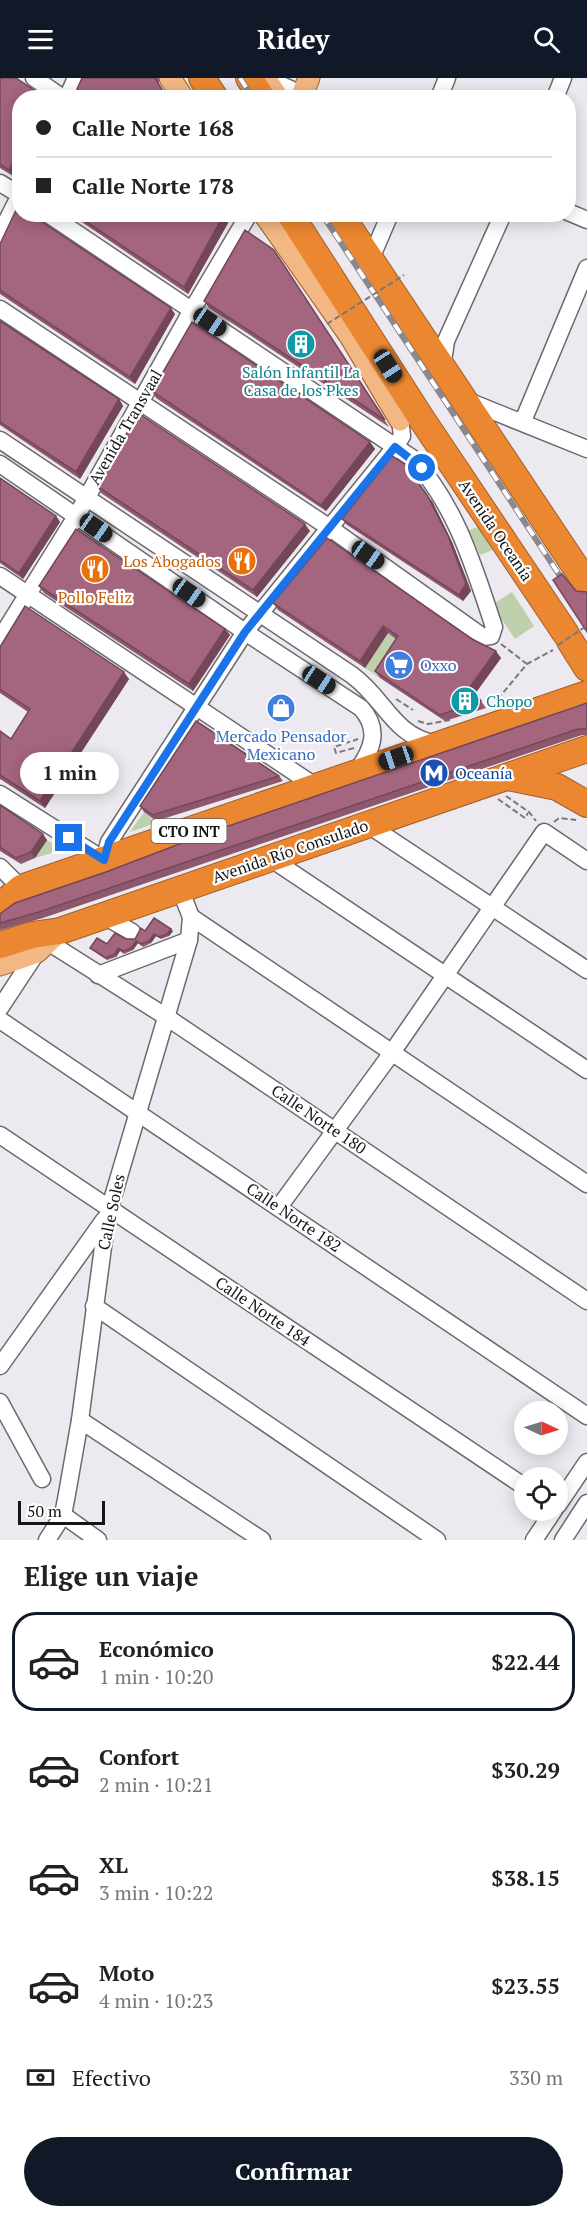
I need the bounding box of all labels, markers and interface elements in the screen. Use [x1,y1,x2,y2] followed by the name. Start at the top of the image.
[257,21,330,57] text: Ridey
[24,23,57,56] icon: menu
[530,23,563,56] icon: search
[72,113,234,142] text: Calle Norte 168
[72,171,234,200] text: Calle Norte 178
[190,304,230,340] car
[285,328,317,360] building icon: Salón Infantil La Casa de los Pkes
[371,346,405,386] car
[242,361,360,401] place label: Salón Infantil La Casa de los Pkes
[83,365,167,489] street label: Avenida Transvaal
[408,454,435,481] route start
[454,475,538,585] street label: Avenida Oceanía
[76,510,116,546] car
[348,537,388,573] car
[226,545,258,577] restaurant icon: Los Abogados
[123,550,221,572] place label: Los Abogados
[79,553,111,585] restaurant icon: Pollo Feliz
[169,575,209,611] car
[58,586,132,608] place label: Pollo Feliz
[383,649,415,681] supermarket icon: Oxxo
[420,654,457,676] place label: Oxxo
[299,663,339,697] car
[449,685,481,717] building icon: Chopo
[486,690,533,712] place label: Chopo
[265,692,297,724] shop icon: Mercado Pensador Mexicano
[216,725,347,765] place label: Mercado Pensador Mexicano
[376,744,416,772] car
[20,751,118,793] callout: 1 min
[418,757,450,789] metro station icon: Oceanía
[42,759,97,786] text: 1 min
[455,762,513,784] place label: Oceanía
[209,814,371,888] street label: Avenida Río Consulado
[152,819,226,843] road number: CTO INT
[55,824,82,851] route end
[267,1079,371,1159] street label: Calle Norte 180
[92,1172,130,1252] street label: Calle Soles
[242,1177,346,1257] street label: Calle Norte 182
[211,1271,315,1351] street label: Calle Norte 184
[514,1401,568,1455] north arrow
[514,1401,568,1521] map controls
[514,1467,568,1521] button: locate
[18,1498,105,1526] scale bar
[27,1500,62,1522] text: 50 m
[24,1558,198,1594] text: Elige un viaje
[99,1634,214,1663] text: Económico
[27,1635,81,1689] icon: car
[491,1647,560,1676] text: $22.44
[99,1663,213,1690] text: 1 min · 10:20
[99,1742,179,1771] text: Confort
[27,1743,81,1797] icon: car
[491,1755,560,1784] text: $30.29
[99,1771,213,1798] text: 2 min · 10:21
[99,1850,128,1879] text: XL
[27,1851,81,1905] icon: car
[491,1863,560,1892] text: $38.15
[99,1879,213,1906] text: 3 min · 10:22
[99,1958,154,1987] text: Moto
[27,1959,81,2013] icon: car
[491,1971,560,2000] text: $23.55
[99,1987,213,2014] text: 4 min · 10:23
[24,2061,57,2094] icon: cash
[72,2063,151,2092] text: Efectivo
[509,2064,563,2091] text: 330 m
[24,2137,563,2206] button: Confirmar

